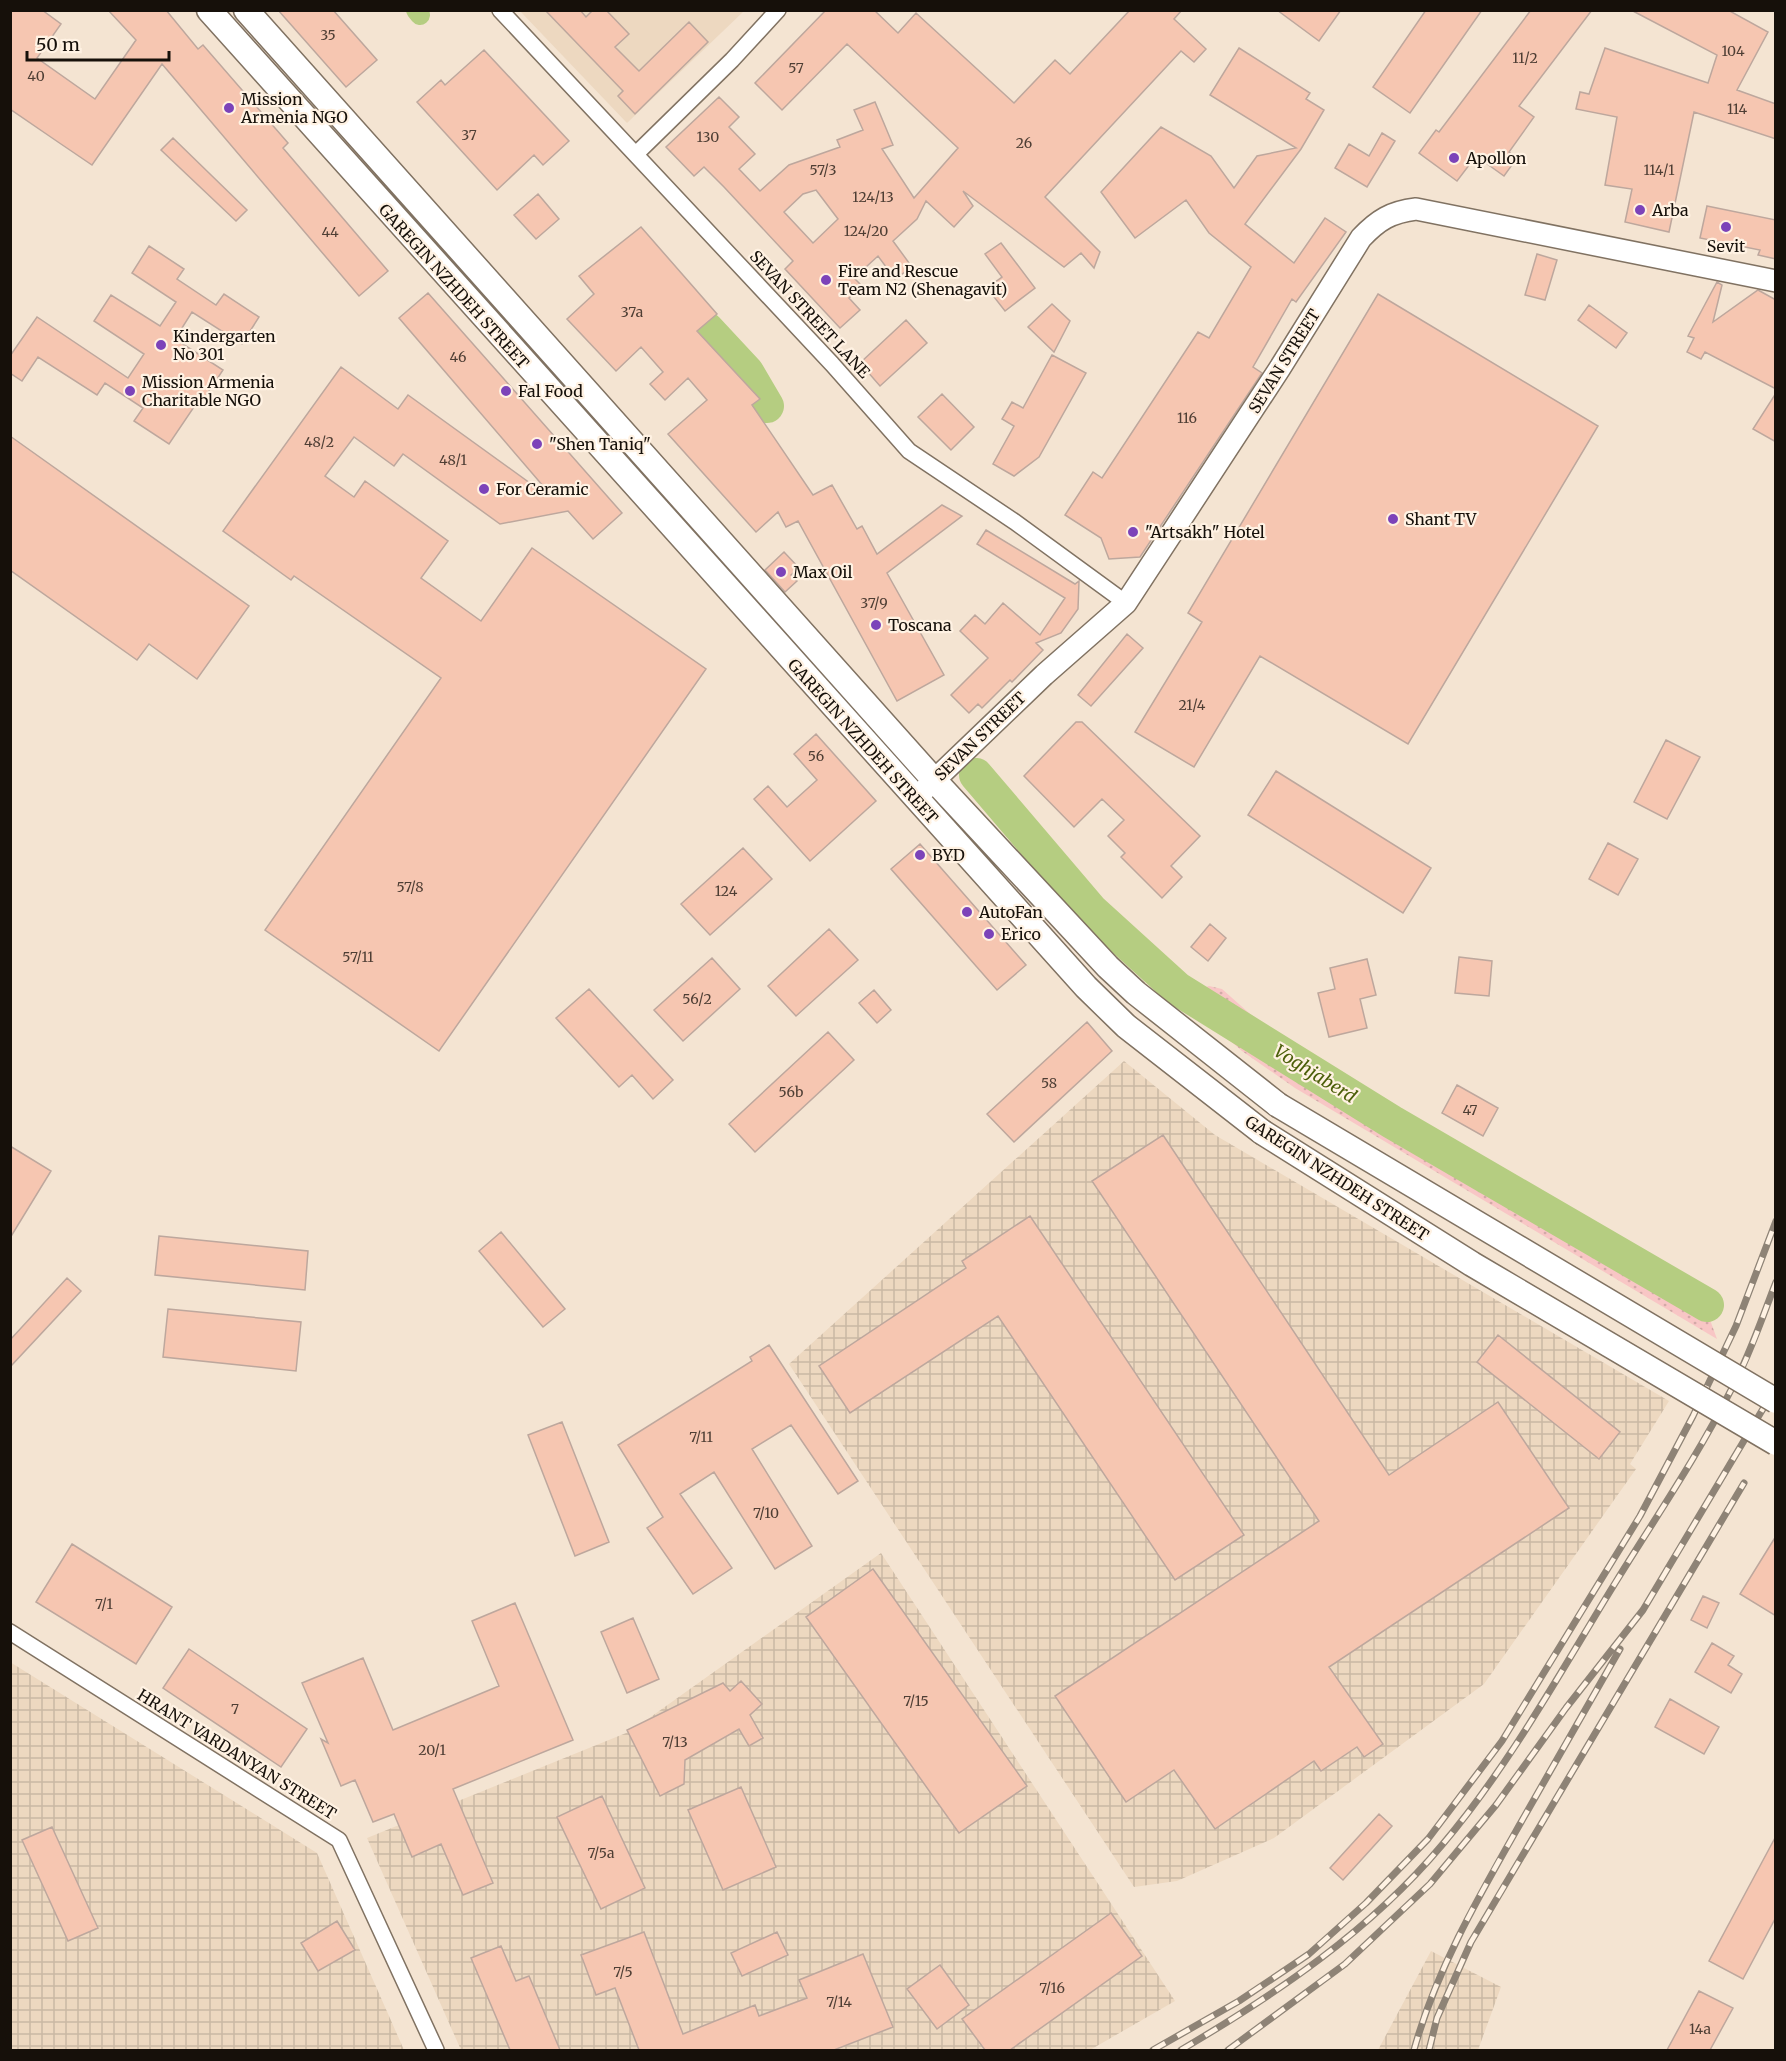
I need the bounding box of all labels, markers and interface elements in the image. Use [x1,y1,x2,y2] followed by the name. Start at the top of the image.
[27,24,170,62] scale bar
[320,26,336,44] house number: 35
[36,33,80,56] text: 50 m
[1721,42,1745,60] house number: 104
[1512,49,1538,67] house number: 11/2
[788,59,804,77] house number: 57
[27,67,45,85] house number: 40
[240,89,348,127] place label: Mission Armenia NGO
[1727,100,1747,118] house number: 114
[222,101,236,115] marker: Mission Armenia NGO
[461,126,477,144] house number: 37
[697,128,719,146] house number: 130
[1016,134,1032,152] house number: 26
[1465,148,1527,168] place label: Apollon
[1447,151,1461,165] marker: Apollon
[809,161,837,179] house number: 57/3
[1643,161,1675,179] house number: 114/1
[852,188,894,206] house number: 124/13
[375,200,533,372] street label: GAREGIN NZHDEH STREET
[1651,200,1689,220] place label: Arba
[1633,203,1647,217] marker: Arba
[1719,220,1733,234] marker: Sevit
[844,222,888,240] house number: 124/20
[321,223,339,241] house number: 44
[1707,236,1746,256] place label: Sevit
[746,246,875,383] street label: SEVAN STREET LANE
[838,261,1007,299] place label: Fire and Rescue Team N2 (Shenagavit)
[819,273,833,287] marker: Fire and Rescue Team N2 (Shenagavit)
[621,303,644,321] house number: 37a
[1244,305,1324,417] street label: SEVAN STREET
[173,326,276,364] place label: Kindergarten No 301
[154,338,168,352] marker: Kindergarten No 301
[450,348,466,366] house number: 46
[142,372,275,410] place label: Mission Armenia Charitable NGO
[518,381,583,401] place label: Fal Food
[123,384,137,398] marker: Mission Armenia Charitable NGO
[499,384,513,398] marker: Fal Food
[1177,409,1197,427] house number: 116
[304,433,334,451] house number: 48/2
[549,434,651,454] place label: "Shen Taniq"
[530,437,544,451] marker: "Shen Taniq"
[439,451,467,469] house number: 48/1
[496,479,589,499] place label: For Ceramic
[477,482,491,496] marker: For Ceramic
[1405,509,1477,529] place label: Shant TV
[1386,512,1400,526] marker: Shant TV
[1145,522,1265,542] place label: "Artsakh" Hotel
[1126,525,1140,539] marker: "Artsakh" Hotel
[793,562,853,582] place label: Max Oil
[774,565,788,579] marker: Max Oil
[860,594,888,612] house number: 37/9
[888,615,952,635] place label: Tosсana
[869,618,883,632] marker: Tosсana
[784,655,942,827] street label: GAREGIN NZHDEH STREET
[930,687,1030,785] street label: SEVAN STREET
[1179,696,1206,714] house number: 21/4
[808,747,824,765] house number: 56
[932,845,965,865] place label: BYD
[913,848,927,862] marker: BYD
[396,878,424,896] house number: 57/8
[715,882,738,900] house number: 124
[978,902,1043,922] place label: AutoFan
[960,905,974,919] marker: AutoFan
[1001,924,1041,944] place label: Erico
[982,927,996,941] marker: Erico
[342,948,374,966] house number: 57/11
[682,990,712,1008] house number: 56/2
[1270,1039,1361,1108] water label: Voghjaberd
[1041,1074,1057,1092] house number: 58
[779,1083,803,1101] house number: 56b
[1462,1101,1478,1119] house number: 47
[1241,1111,1433,1245] street label: GAREGIN NZHDEH STREET
[689,1428,713,1446] house number: 7/11
[753,1504,779,1522] house number: 7/10
[95,1595,113,1613] house number: 7/1
[134,1684,340,1824] street label: HRANT VARDANYAN STREET
[903,1692,929,1710] house number: 7/15
[231,1700,239,1718] house number: 7
[662,1733,688,1751] house number: 7/13
[418,1741,446,1759] house number: 20/1
[588,1844,615,1862] house number: 7/5a
[613,1963,633,1981] house number: 7/5
[1039,1979,1065,1997] house number: 7/16
[826,1993,852,2011] house number: 7/14
[1689,2020,1711,2038] house number: 14a

